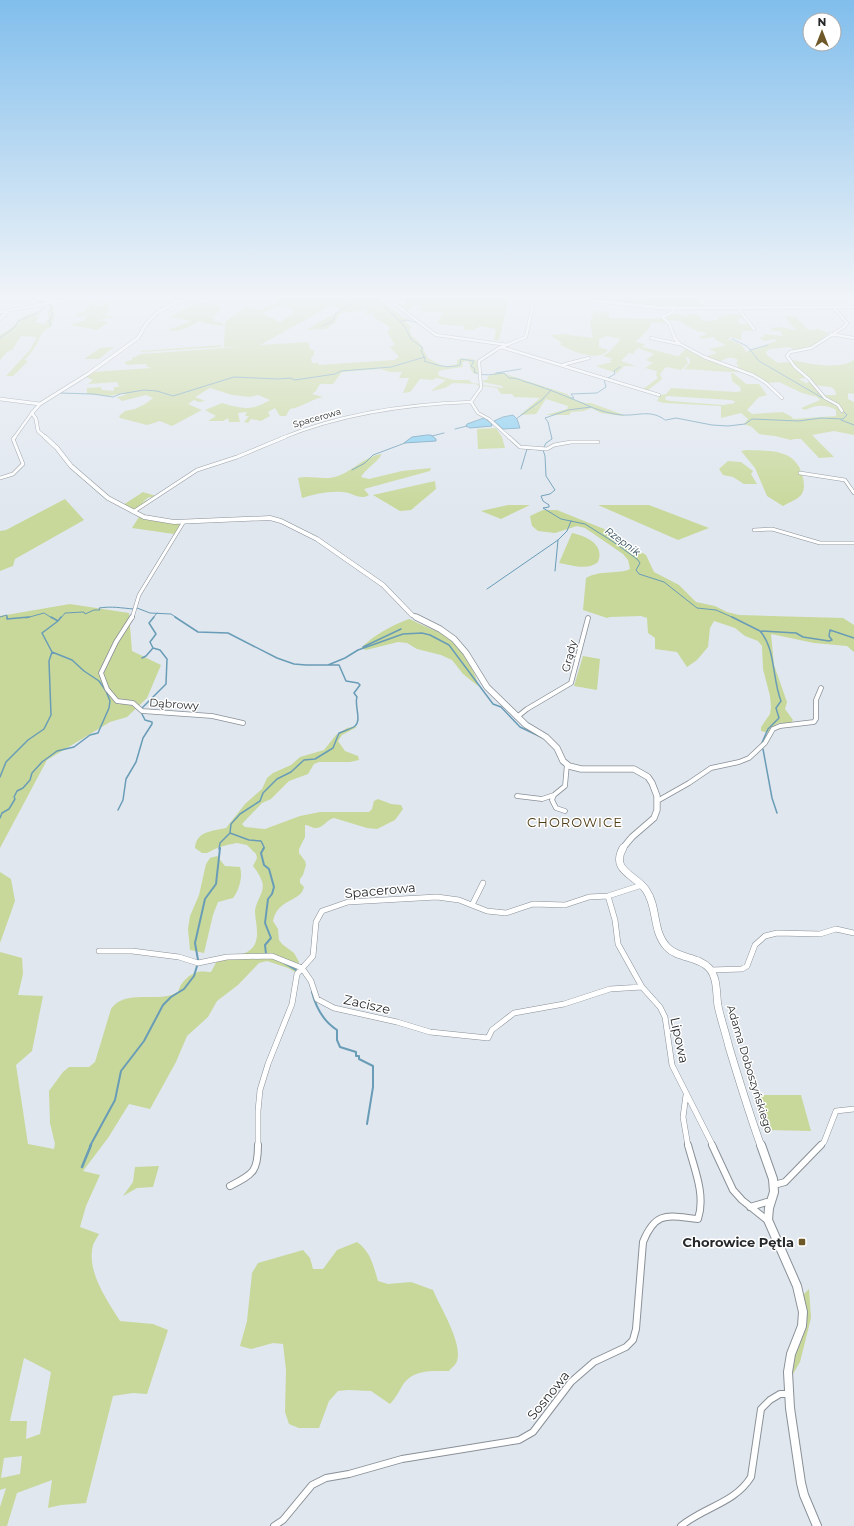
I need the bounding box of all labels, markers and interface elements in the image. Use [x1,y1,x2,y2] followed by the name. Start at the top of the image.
[802,12,842,52] north arrow
[818,15,826,29] text: N
[292,405,342,430] street label: Spacerowa
[603,524,644,559] water label: Rzepnik
[558,639,580,673] street label: Grądy
[149,695,199,713] street label: Dąbrowy
[527,814,623,830] district label: CHOROWICE
[344,879,416,901] street label: Spacerowa
[342,991,392,1017] street label: Zacisze
[724,1003,776,1135] street label: Adama Doboszyńskiego
[667,1015,693,1065] street label: Lipowa
[682,1234,794,1250] place label: Chorowice Pętla
[797,1237,807,1247] marker: Chorowice Pętla
[524,1367,572,1423] street label: Sosnowa

